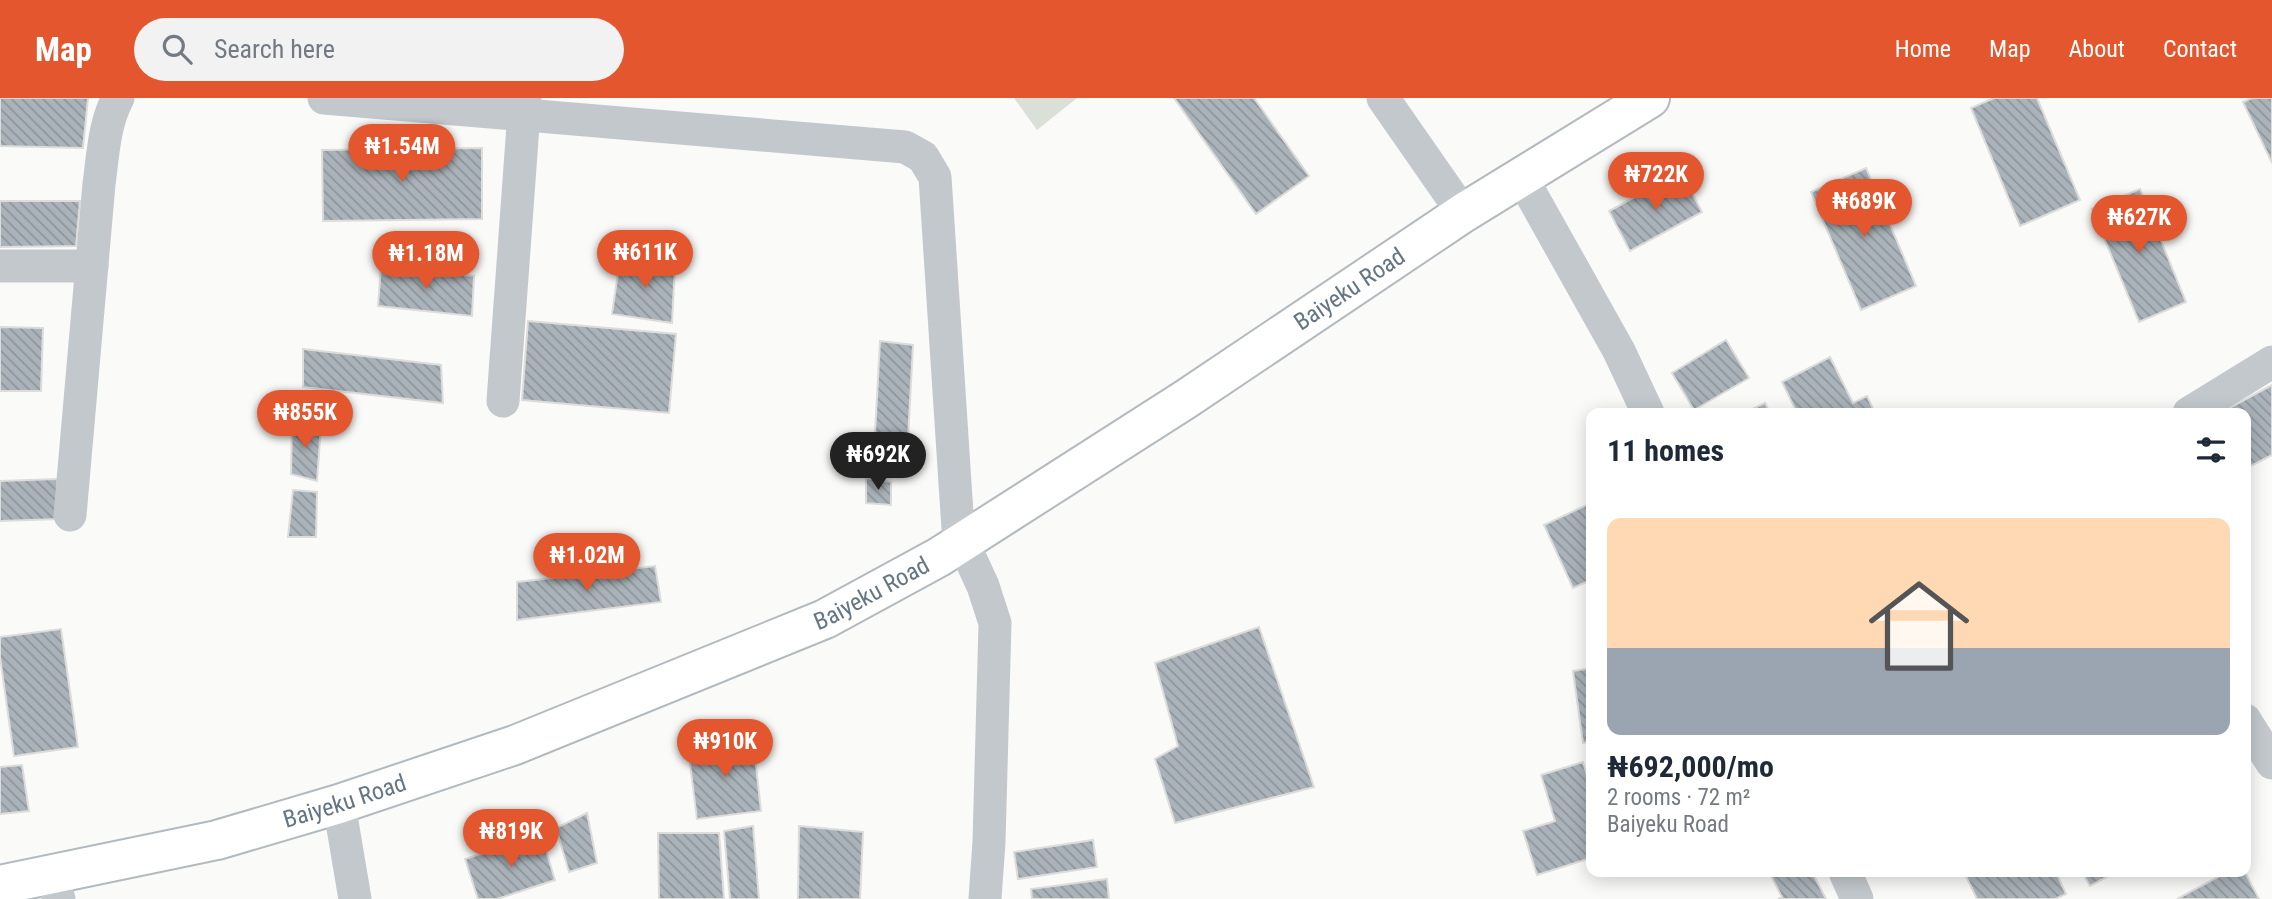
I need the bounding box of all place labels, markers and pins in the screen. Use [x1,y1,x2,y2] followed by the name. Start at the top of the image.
[345,125,459,184] pin: ₦1.54M
[1607,152,1705,212] pin: ₦722K
[1815,180,1913,239] pin: ₦689K
[2090,195,2188,255] pin: ₦627K
[596,230,694,290] pin: ₦611K
[369,232,483,291] pin: ₦1.18M
[256,390,354,450] pin: ₦855K
[829,432,927,492] pin: ₦692K
[530,533,644,593] pin: ₦1.02M
[676,720,774,779] pin: ₦910K
[462,810,560,869] pin: ₦819K

